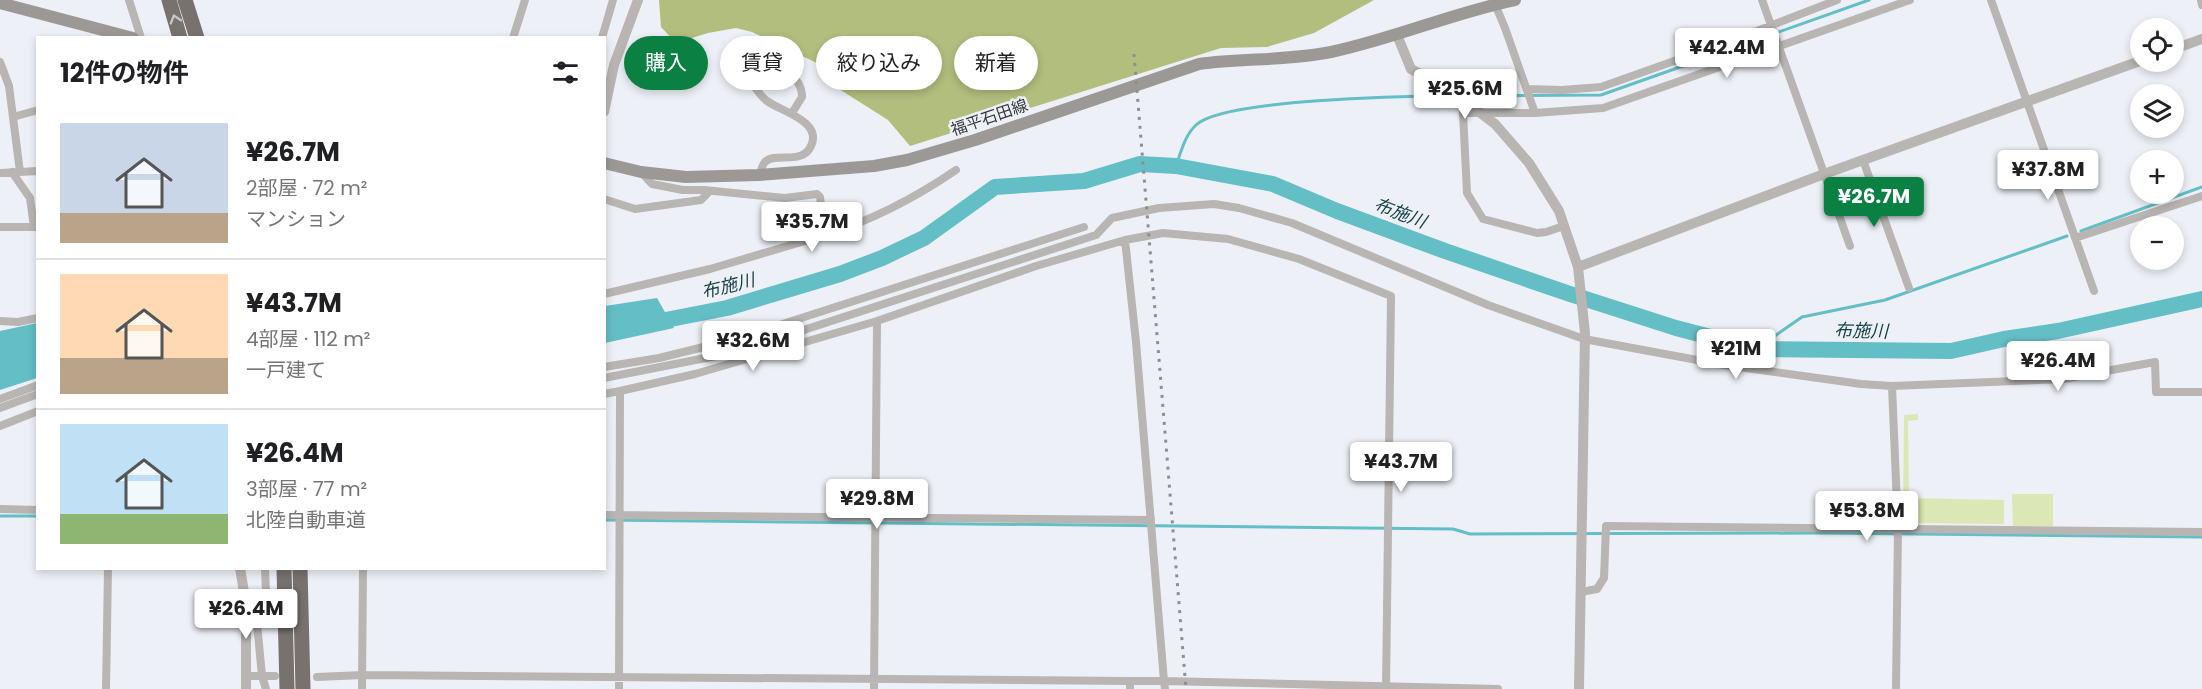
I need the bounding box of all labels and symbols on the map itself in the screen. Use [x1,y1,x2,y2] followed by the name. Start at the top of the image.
[169,14,182,25] one-way arrow
[1678,28,1776,79] pin: ¥42.4M
[1416,69,1514,120] pin: ¥25.6M
[948,94,1031,141] street label: 福平石田線
[1999,150,2097,201] pin: ¥37.8M
[1825,177,1923,228] pin: ¥26.7M
[1370,191,1432,235] water label: 布施川
[763,202,861,253] pin: ¥35.7M
[699,266,759,304] water label: 布施川
[1834,318,1890,344] water label: 布施川
[704,321,802,372] pin: ¥32.6M
[1700,329,1772,380] pin: ¥21M
[2009,341,2107,392] pin: ¥26.4M
[1352,442,1450,493] pin: ¥43.7M
[828,479,926,530] pin: ¥29.8M
[1818,491,1916,542] pin: ¥53.8M
[197,589,295,640] pin: ¥26.4M

